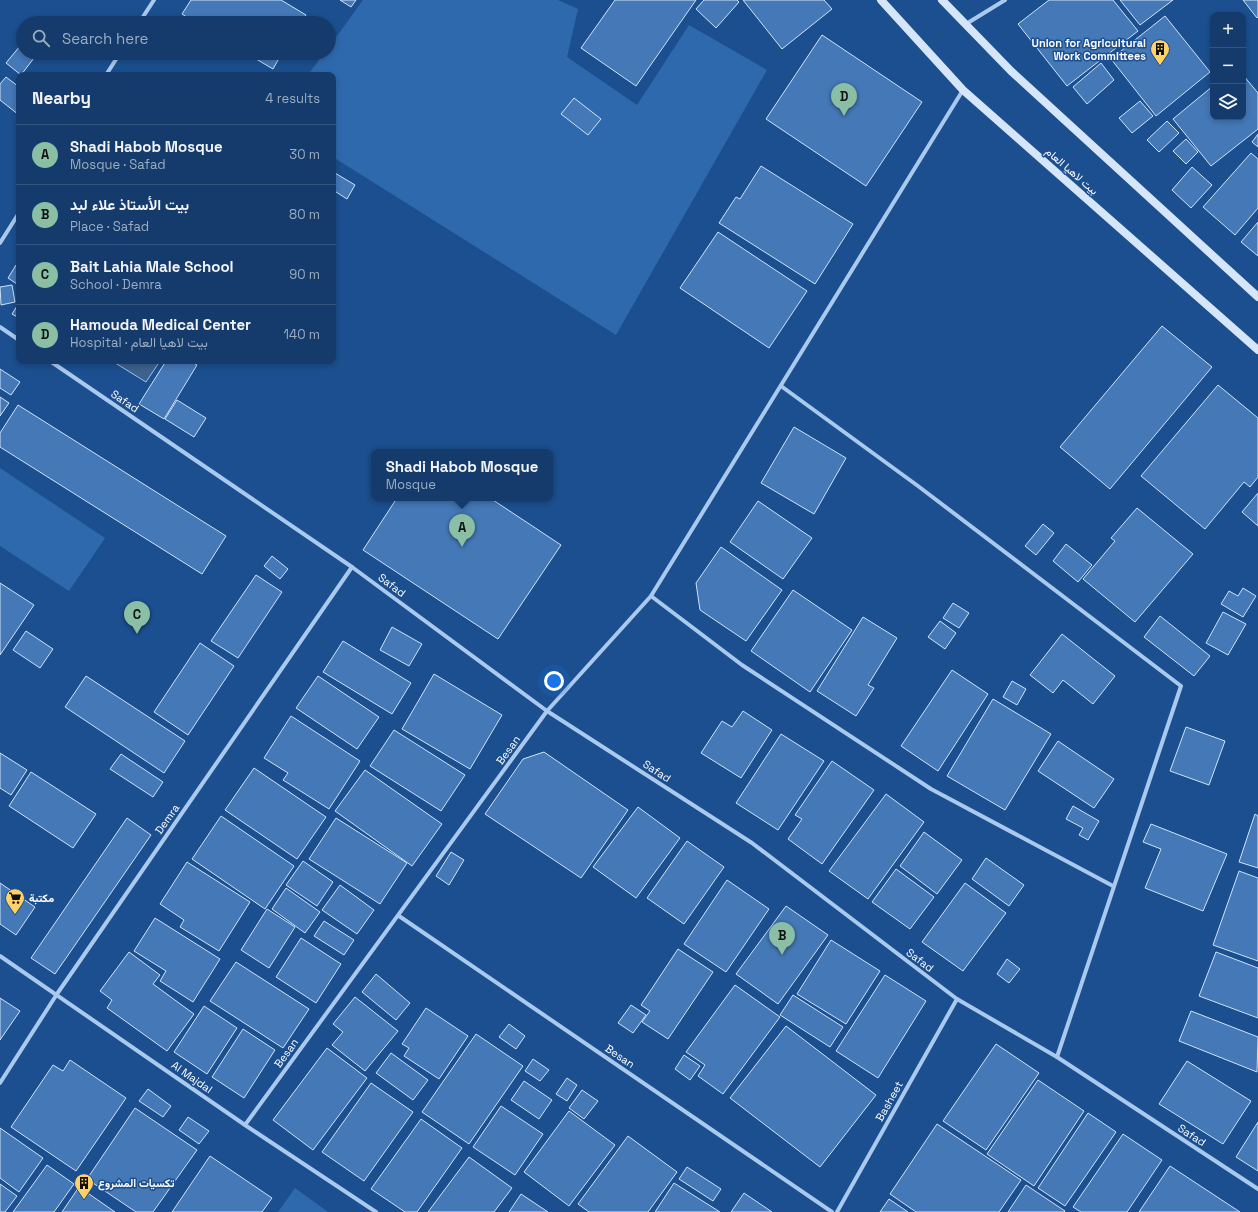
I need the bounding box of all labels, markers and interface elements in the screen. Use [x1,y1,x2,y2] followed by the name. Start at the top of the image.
[1210,12,1246,120] map controls
[1210,12,1246,48] button: +
[16,16,336,60] search box
[30,27,52,49] icon: search
[62,29,148,48] text: Search here
[1032,36,1146,63] place label: Union for Agricultural Work Committees
[1149,38,1171,66] building icon: Union for Agricultural Work Committees
[1210,48,1246,84] button: −
[831,83,857,116] pin: D
[1210,84,1246,120] button: layers
[32,87,91,109] text: Nearby
[265,90,320,107] text: 4 results
[70,137,223,156] text: Shadi Habob Mosque
[1042,144,1101,198] street label: بيت لاهيا العام
[41,146,49,163] text: A
[289,146,320,163] text: 30 m
[70,156,166,173] text: Mosque · Safad
[70,195,189,214] text: بيت الأستاذ علاء لبد
[41,206,49,223] text: B
[289,206,320,223] text: 80 m
[70,218,149,235] text: Place · Safad
[70,257,234,276] text: Bait Lahia Male School
[41,266,49,283] text: C
[289,266,320,283] text: 90 m
[70,276,162,293] text: School · Demra
[70,315,251,334] text: Hamouda Medical Center
[41,326,49,343] text: D
[284,326,320,343] text: 140 m
[70,334,208,351] text: Hospital · بيت لاهيا العام
[108,387,142,415] street label: Safad
[371,449,553,501] popup
[386,457,538,476] text: Shadi Habob Mosque
[386,476,436,493] text: Mosque
[449,514,475,547] pin: A
[376,570,408,600] street label: Safad
[124,601,150,634] pin: C
[544,671,564,691] your location
[493,733,523,767] street label: Besan
[640,757,674,785] street label: Safad
[152,801,183,837] street label: Demra
[4,887,26,915] supermarket icon: مكتبة
[29,891,54,905] place label: مكتبة
[769,922,795,955] pin: B
[904,945,936,975] street label: Safad
[271,1036,301,1070] street label: Besan
[603,1041,637,1071] street label: Besan
[169,1058,215,1096] street label: Al Majdal
[872,1078,906,1124] street label: Basheet
[1175,1121,1209,1149] street label: Safad
[73,1172,95,1200] building icon: تكسيات المشروع
[98,1176,175,1191] place label: تكسيات المشروع

